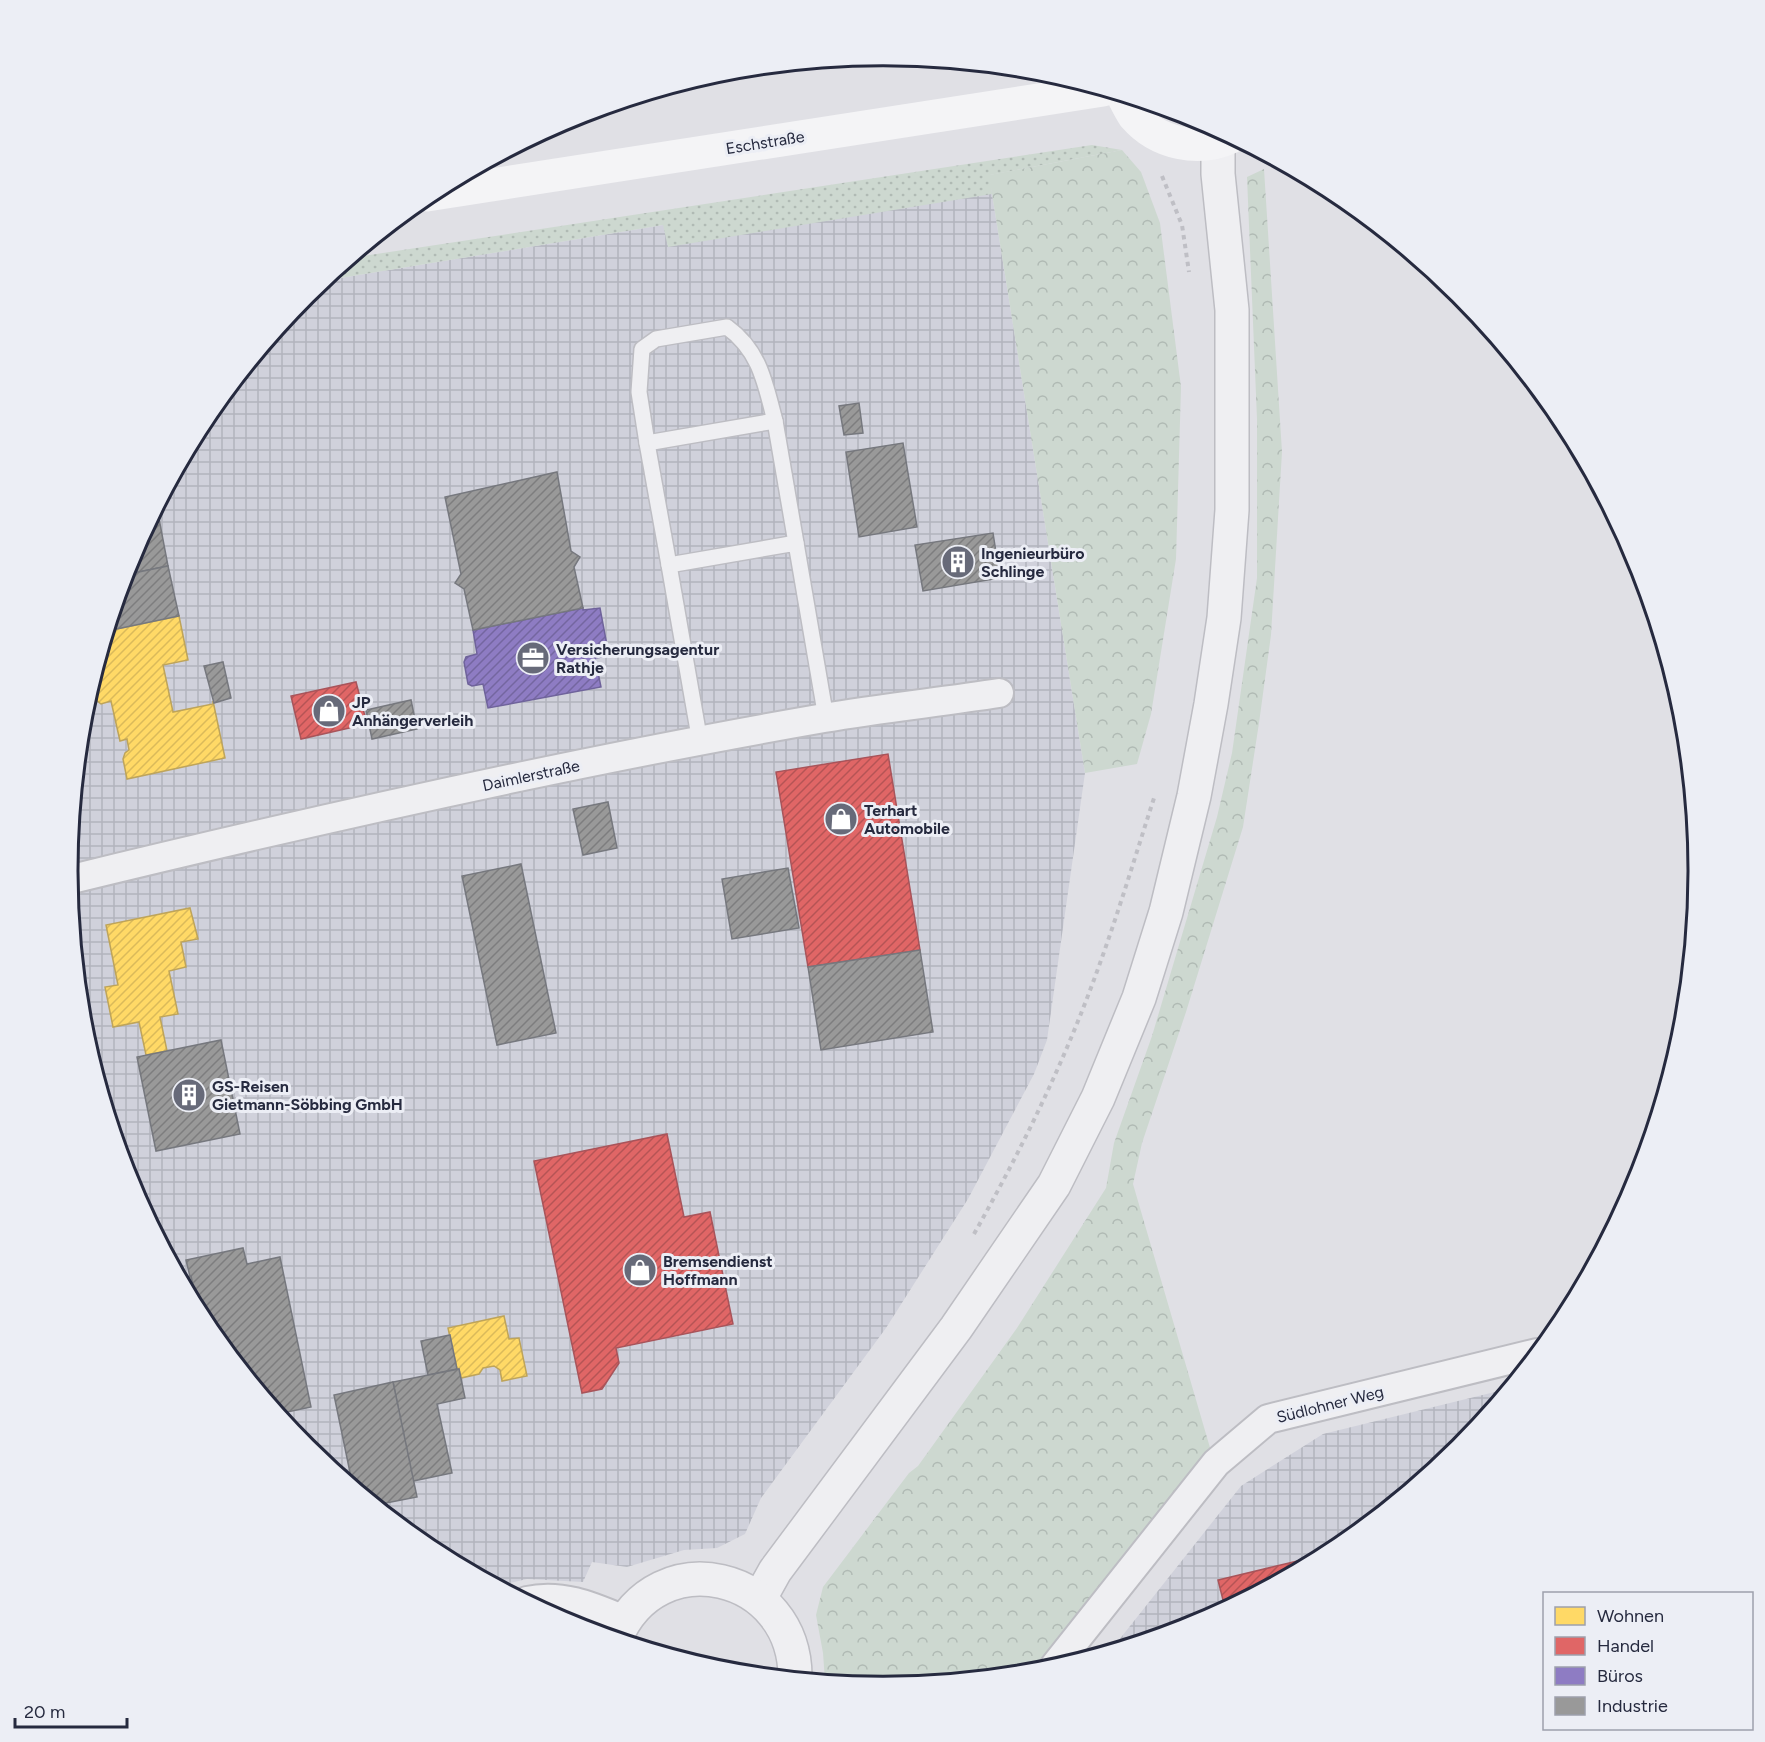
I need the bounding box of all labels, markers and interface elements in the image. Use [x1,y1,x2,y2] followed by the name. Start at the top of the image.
[724,127,806,158] street label: Eschstraße
[940,544,976,580] building icon: Ingenieurbüro Schlinge
[981,544,1084,581] place label: Ingenieurbüro Schlinge
[515,640,551,676] office icon: Versicherungsagentur Rathje
[556,640,719,677] place label: Versicherungsagentur Rathje
[311,693,347,729] shop icon: JP Anhängerverleih
[352,693,473,730] place label: JP Anhängerverleih
[481,756,582,795] street label: Daimlerstraße
[823,801,859,837] shop icon: Terhart Automobile
[864,801,950,838] place label: Terhart Automobile
[171,1077,207,1113] building icon: GS-Reisen Gietmann-Söbbing GmbH
[212,1077,403,1114] place label: GS-Reisen Gietmann-Söbbing GmbH
[622,1252,658,1288] shop icon: Bremsendienst Hoffmann
[663,1252,773,1289] place label: Bremsendienst Hoffmann
[1275,1382,1386,1427] street label: Südlohner Weg
[1543,1592,1753,1730] legend
[1597,1605,1664,1627] text: Wohnen
[1597,1635,1654,1657] text: Handel
[1597,1665,1643,1687] text: Büros
[15,1691,128,1729] scale bar
[1597,1695,1668,1717] text: Industrie
[24,1701,65,1723] text: 20 m

